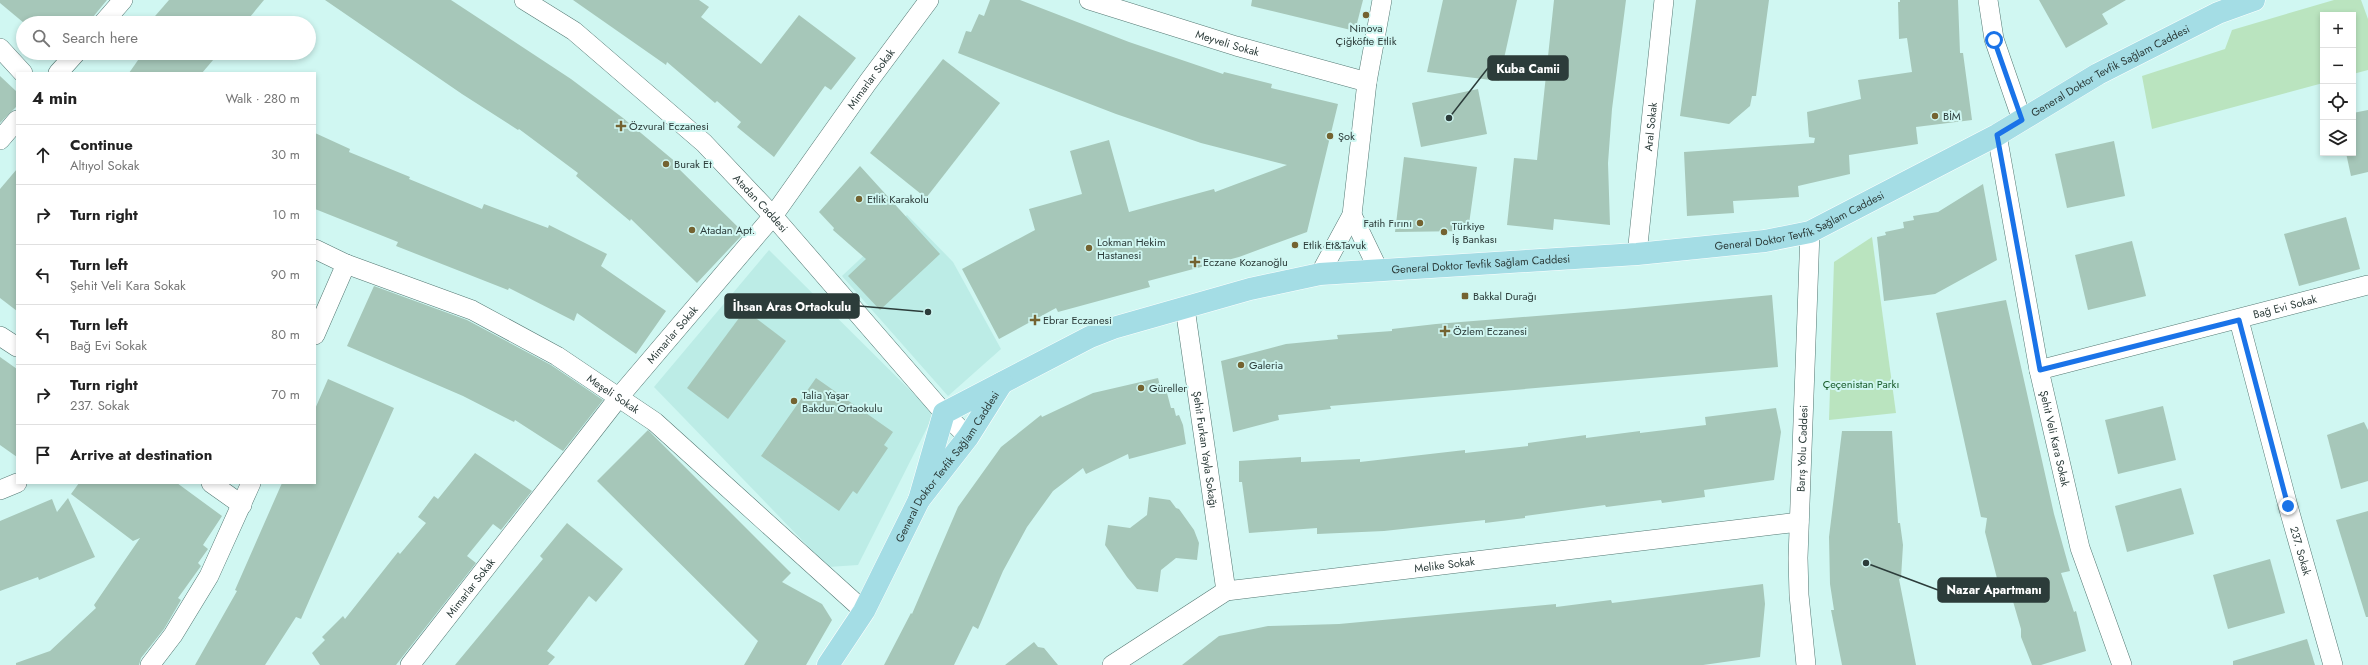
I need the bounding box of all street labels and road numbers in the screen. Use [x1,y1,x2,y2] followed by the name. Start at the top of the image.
[2028,21,2192,121] street label: General Doktor Tevfik Sağlam Caddesi
[1194,26,1261,60] street label: Meyveli Sokak
[843,45,898,112] street label: Mimarlar Sokak
[1640,101,1661,152] street label: Aral Sokak
[729,171,792,236] street label: Atadan Caddesi
[1714,187,1887,254] street label: General Doktor Tevfik Sağlam Caddesi
[1391,250,1571,277] street label: General Doktor Tevfik Sağlam Caddesi
[2251,291,2319,322] street label: Bağ Evi Sokak
[643,302,702,367] street label: Mimarlar Sokak
[584,370,643,417] street label: Meşeli Sokak
[891,388,1003,545] street label: General Doktor Tevfik Sağlam Caddesi
[2036,389,2074,488] street label: Şehit Veli Kara Sokak
[1189,390,1222,509] street label: Şehit Furkan Yayla Sokağı
[1792,405,1812,492] street label: Barış Yolu Caddesi
[2286,524,2315,577] street label: 237. Sokak
[1413,553,1476,576] street label: Melike Sokak
[442,555,499,621] street label: Mimarlar Sokak

